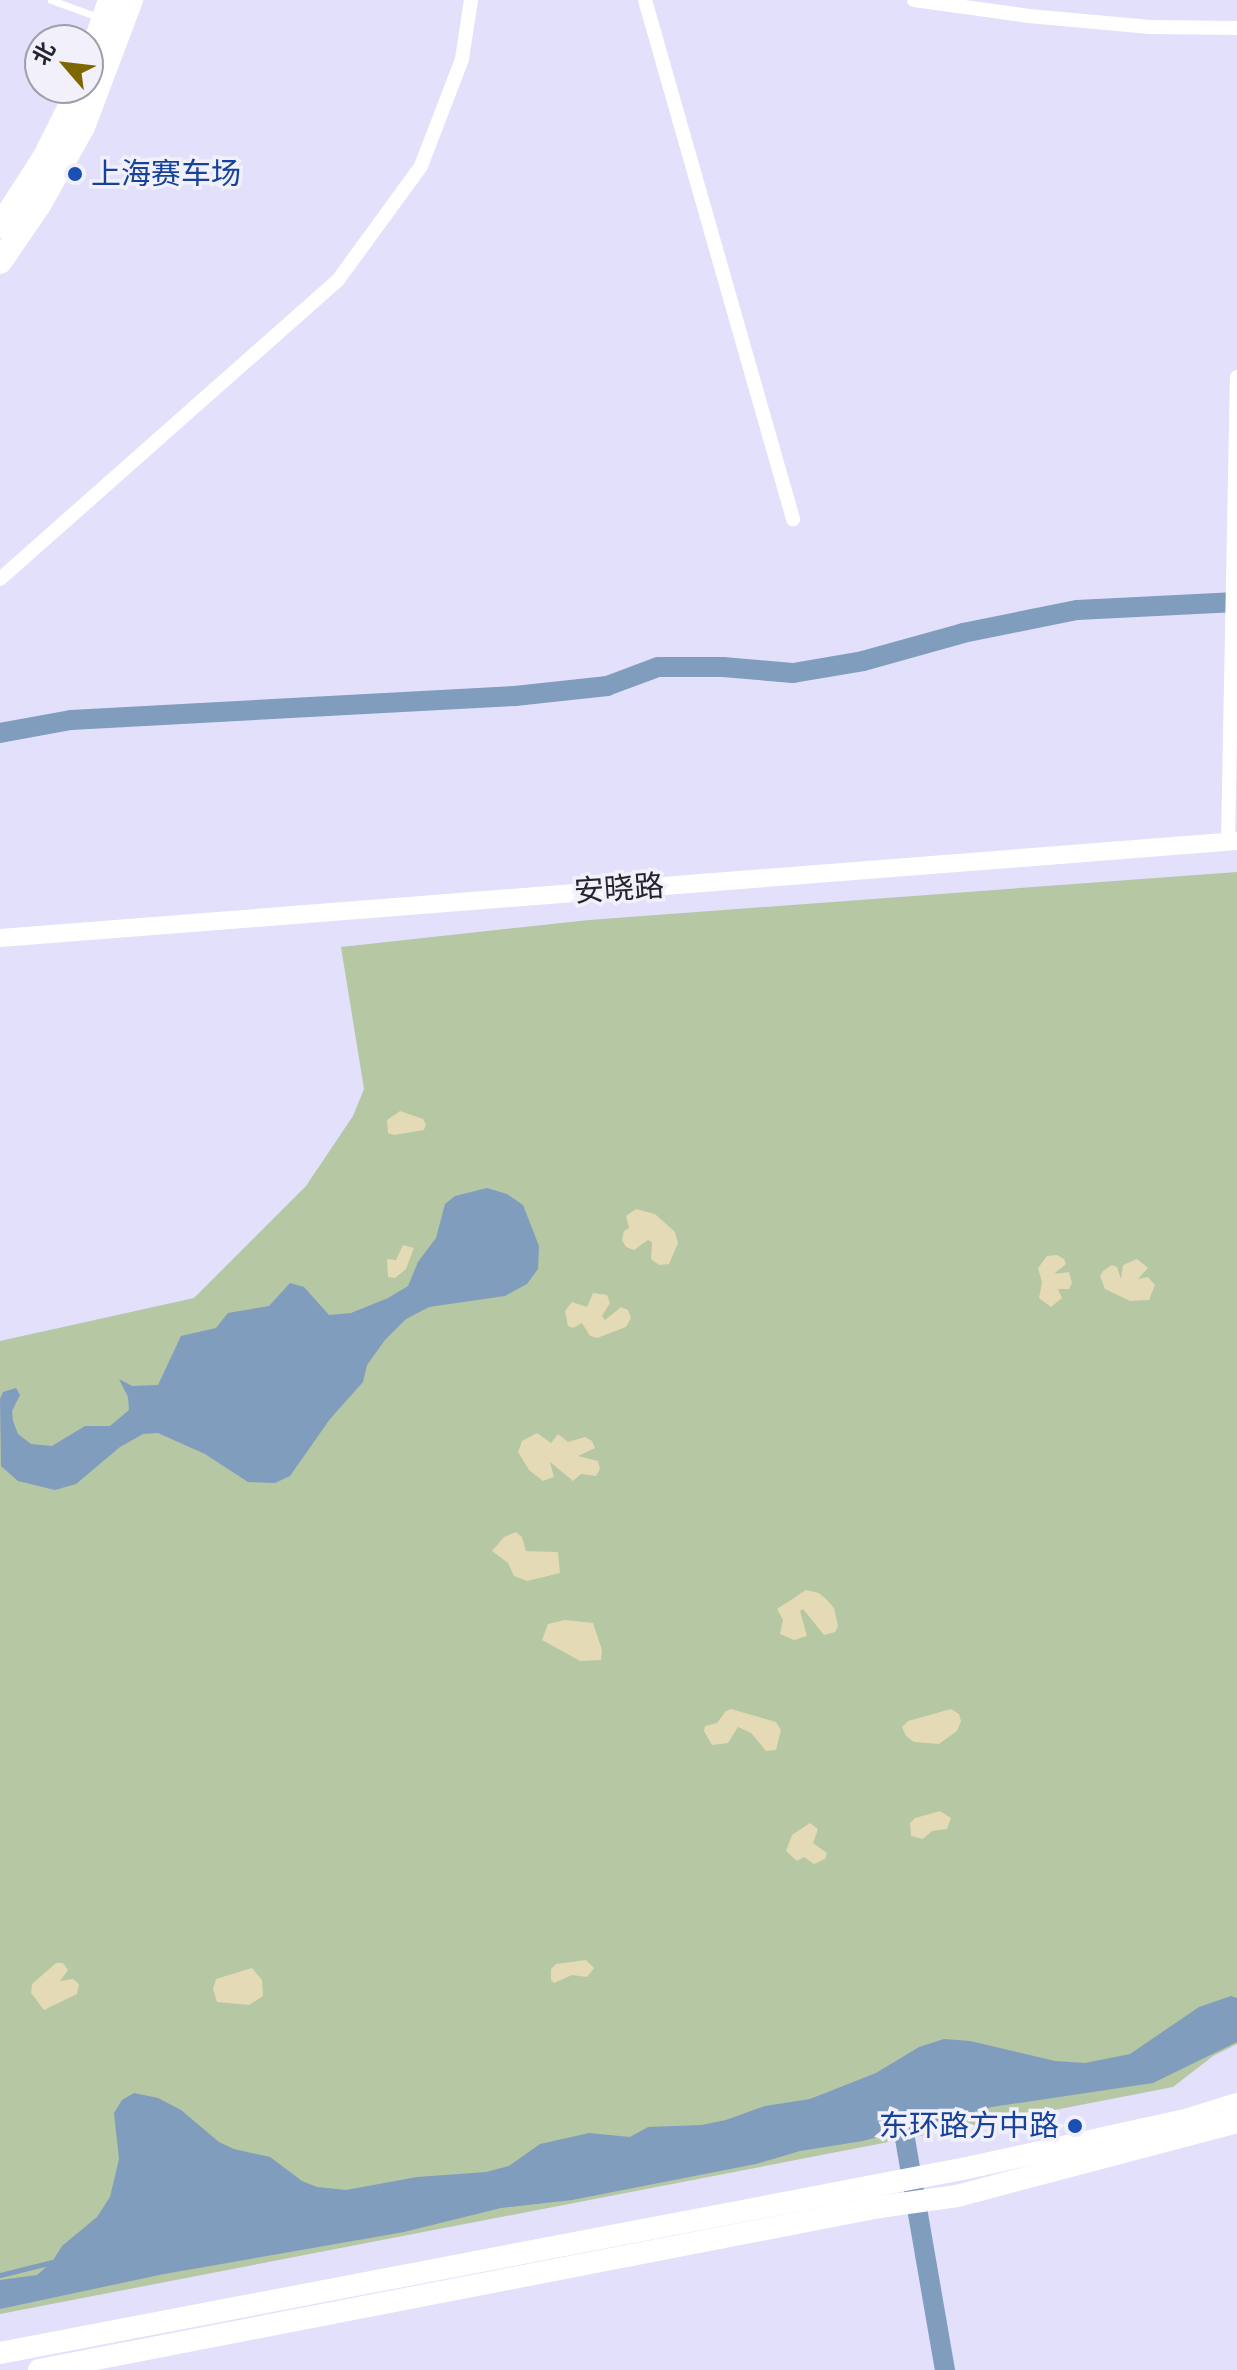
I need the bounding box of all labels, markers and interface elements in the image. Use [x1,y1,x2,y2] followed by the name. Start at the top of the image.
[24,24,104,104] north arrow
[28,38,61,70] text: 北
[91,156,241,192] place label: 上海赛车场
[66,165,84,183] marker: 上海赛车场
[573,868,665,910] street label: 安晓路
[879,2108,1059,2144] place label: 东环路方中路
[1066,2117,1084,2135] marker: 东环路方中路

